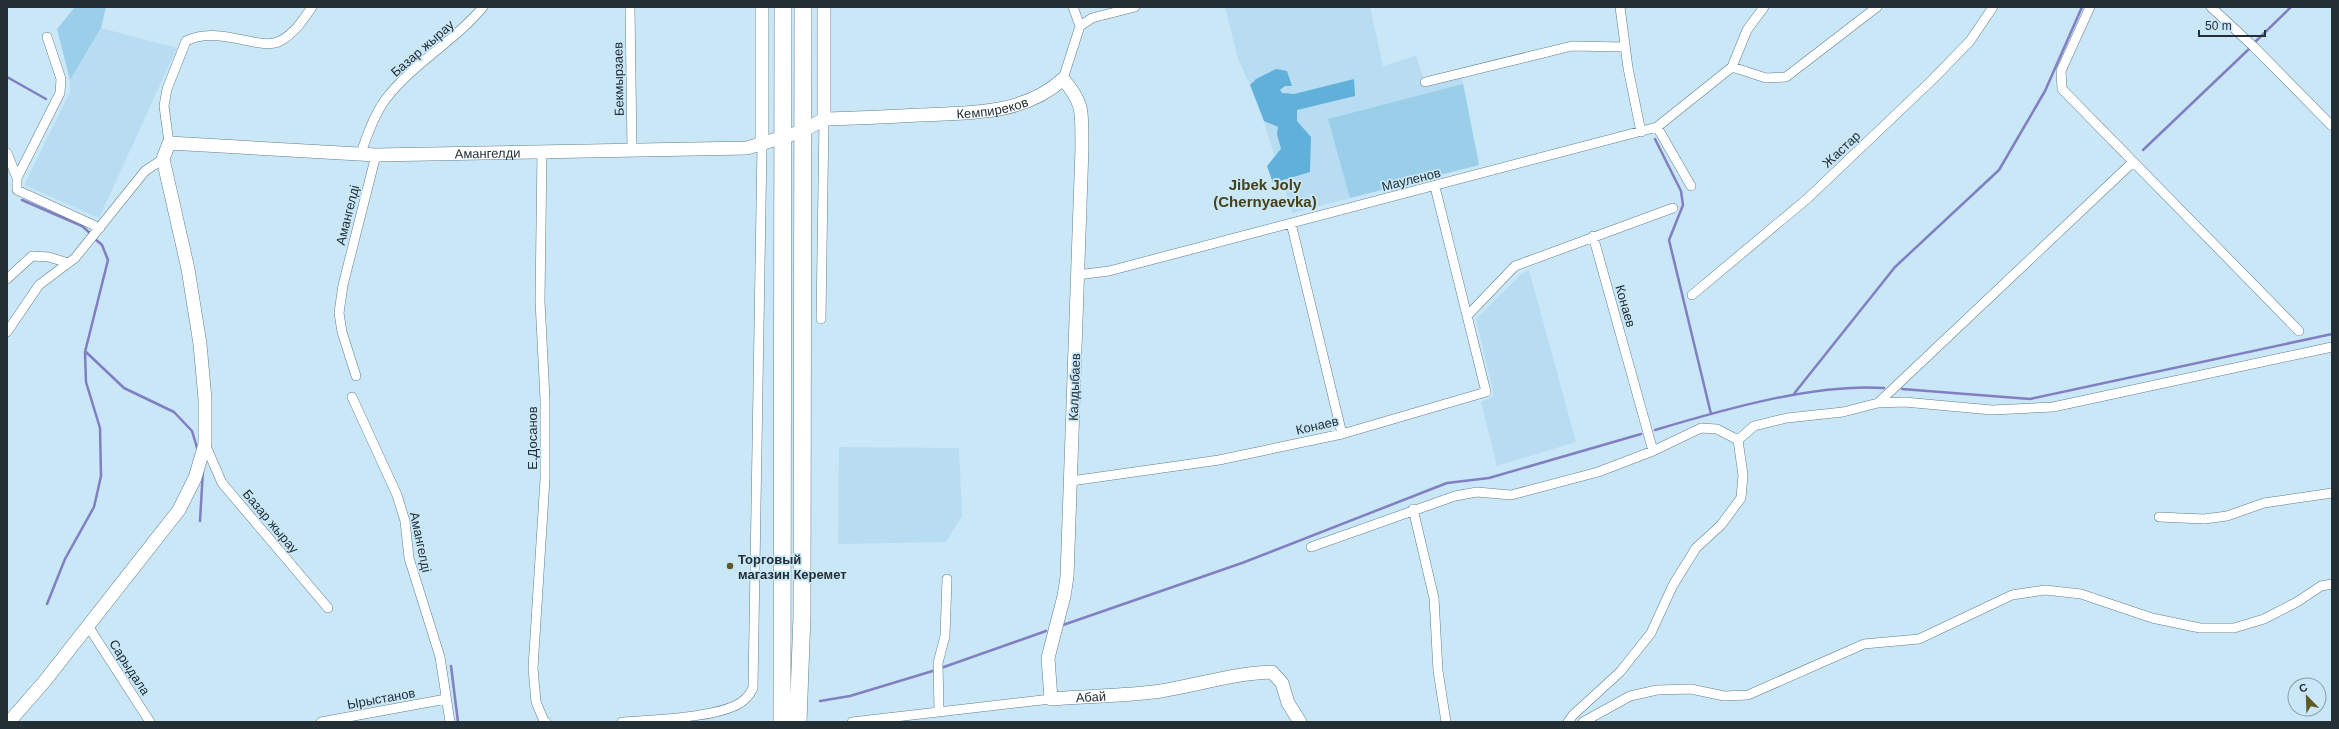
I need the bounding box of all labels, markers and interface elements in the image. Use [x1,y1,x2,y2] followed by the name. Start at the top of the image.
[2199,12,2265,38] scale bar
[388,17,457,80] street label: Базар жырау
[2205,19,2232,33] text: 50 m
[610,42,627,116] street label: Бекмырзаев
[956,94,1030,122] street label: Кемпиреков
[1819,128,1863,171] street label: Жастар
[455,145,521,162] street label: Амангелди
[1380,165,1442,194] street label: Мауленов
[1213,176,1317,210] district label: Jibek Joly (Chernyaevka)
[333,183,362,247] street label: Амангелді
[1612,283,1639,329] street label: Конаев
[1066,353,1083,421] street label: Калдыбаев
[525,406,540,470] street label: Е.Досанов
[1294,413,1340,438] street label: Конаев
[240,486,302,557] street label: Базар жырау
[407,511,434,574] street label: Амангелді
[738,552,847,582] place label: Торговый магазин Керемет
[725,561,735,571] marker: Торговый магазин Керемет
[106,637,153,698] street label: Сарыдала
[2287,677,2327,717] north arrow
[2297,681,2309,695] text: С
[346,685,416,712] street label: Ырыстанов
[1075,689,1107,705] street label: Абай

